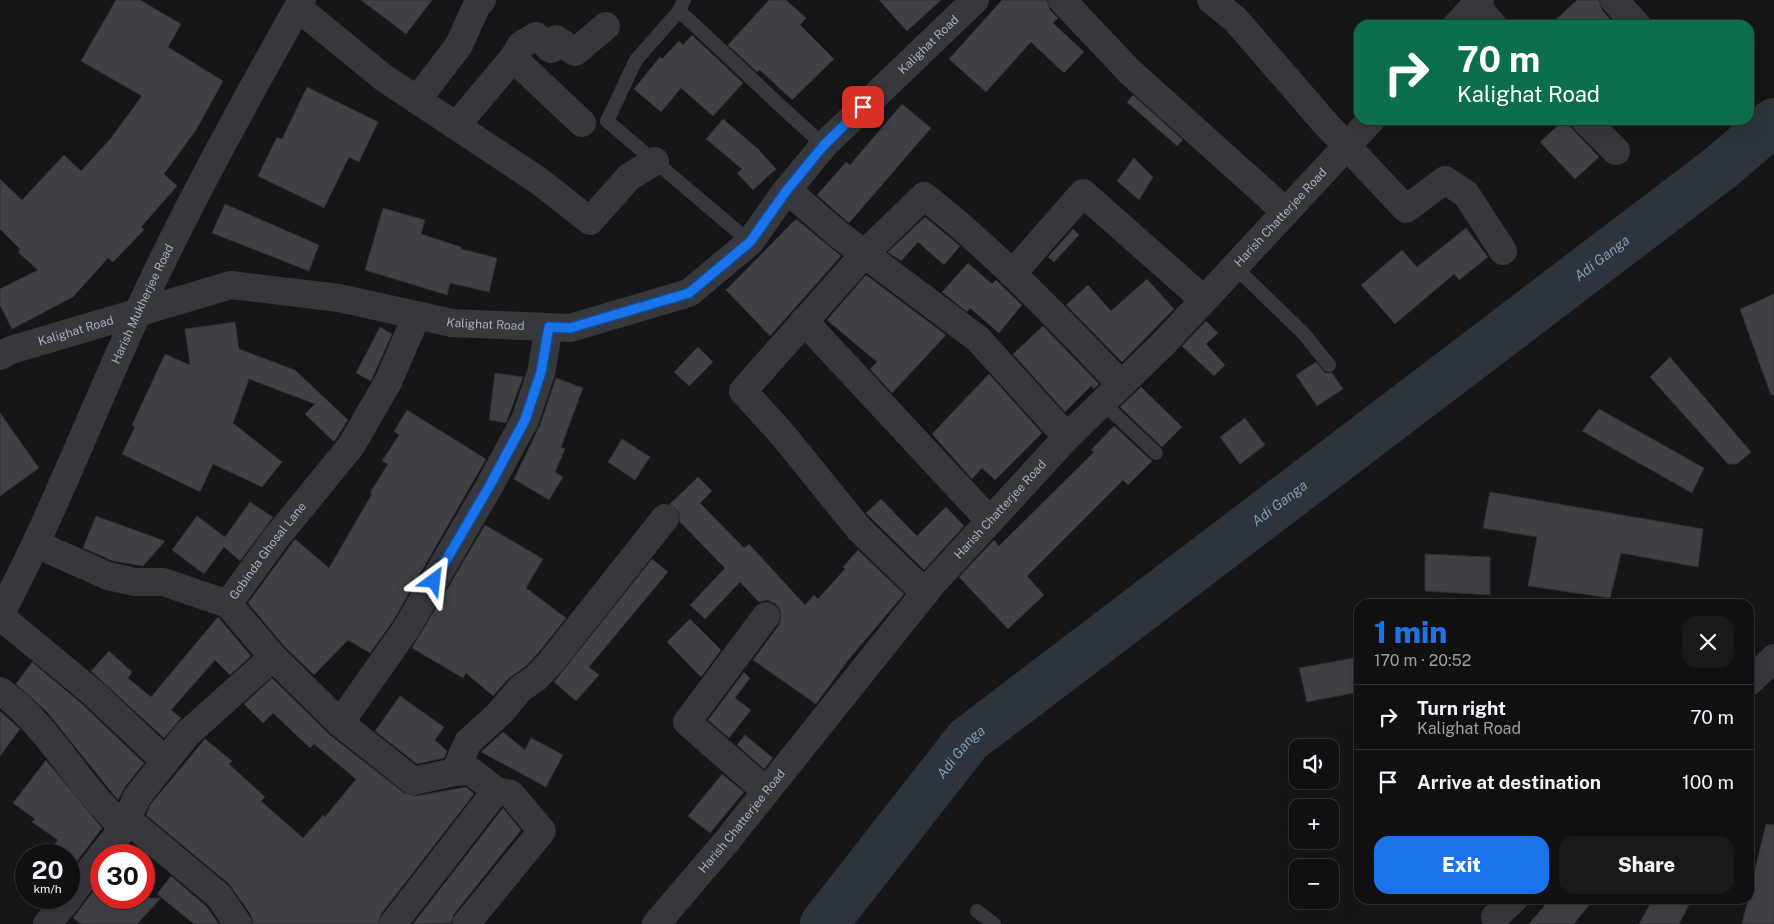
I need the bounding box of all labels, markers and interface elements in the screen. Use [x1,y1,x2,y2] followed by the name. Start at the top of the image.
[895,13,961,77] street label: Kalighat Road
[1457,39,1540,80] text: 70 m
[1374,40,1439,105] icon: right
[1457,81,1600,107] text: Kalighat Road
[842,86,884,128] pin
[849,93,877,121] icon: arrive
[1232,165,1330,269] street label: Harish Chatterjee Road
[1571,232,1633,284] water label: Adi Ganga
[109,242,176,366] street label: Harish Mukherjee Road
[36,313,115,349] street label: Kalighat Road
[445,315,525,333] street label: Kalighat Road
[952,457,1049,562] street label: Harish Chatterjee Road
[1249,477,1310,529] water label: Adi Ganga
[227,499,309,602] street label: Gobinda Ghosal Lane
[407,554,459,606] position arrow
[1374,614,1447,650] text: 1 min
[1682,616,1734,668] button: close
[1374,651,1471,670] text: 170 m · 20:52
[1417,697,1506,719] text: Turn right
[1374,703,1402,731] icon: right
[1690,706,1734,728] text: 70 m
[1417,719,1521,738] text: Kalighat Road
[933,722,988,781] water label: Adi Ganga
[1289,739,1339,909] map controls
[1289,739,1339,789] button: sound
[696,767,788,876] street label: Harish Chatterjee Road
[1374,768,1402,796] icon: arrive
[1417,771,1601,793] text: Arrive at destination
[1682,771,1734,793] text: 100 m
[1289,799,1339,849] button: +
[1374,836,1549,894] button: Exit
[1559,836,1734,894] button: Share
[90,844,155,909] speed limit sign: 30
[32,855,64,885] text: 20
[1289,859,1339,909] button: −
[33,882,62,896] text: km/h

